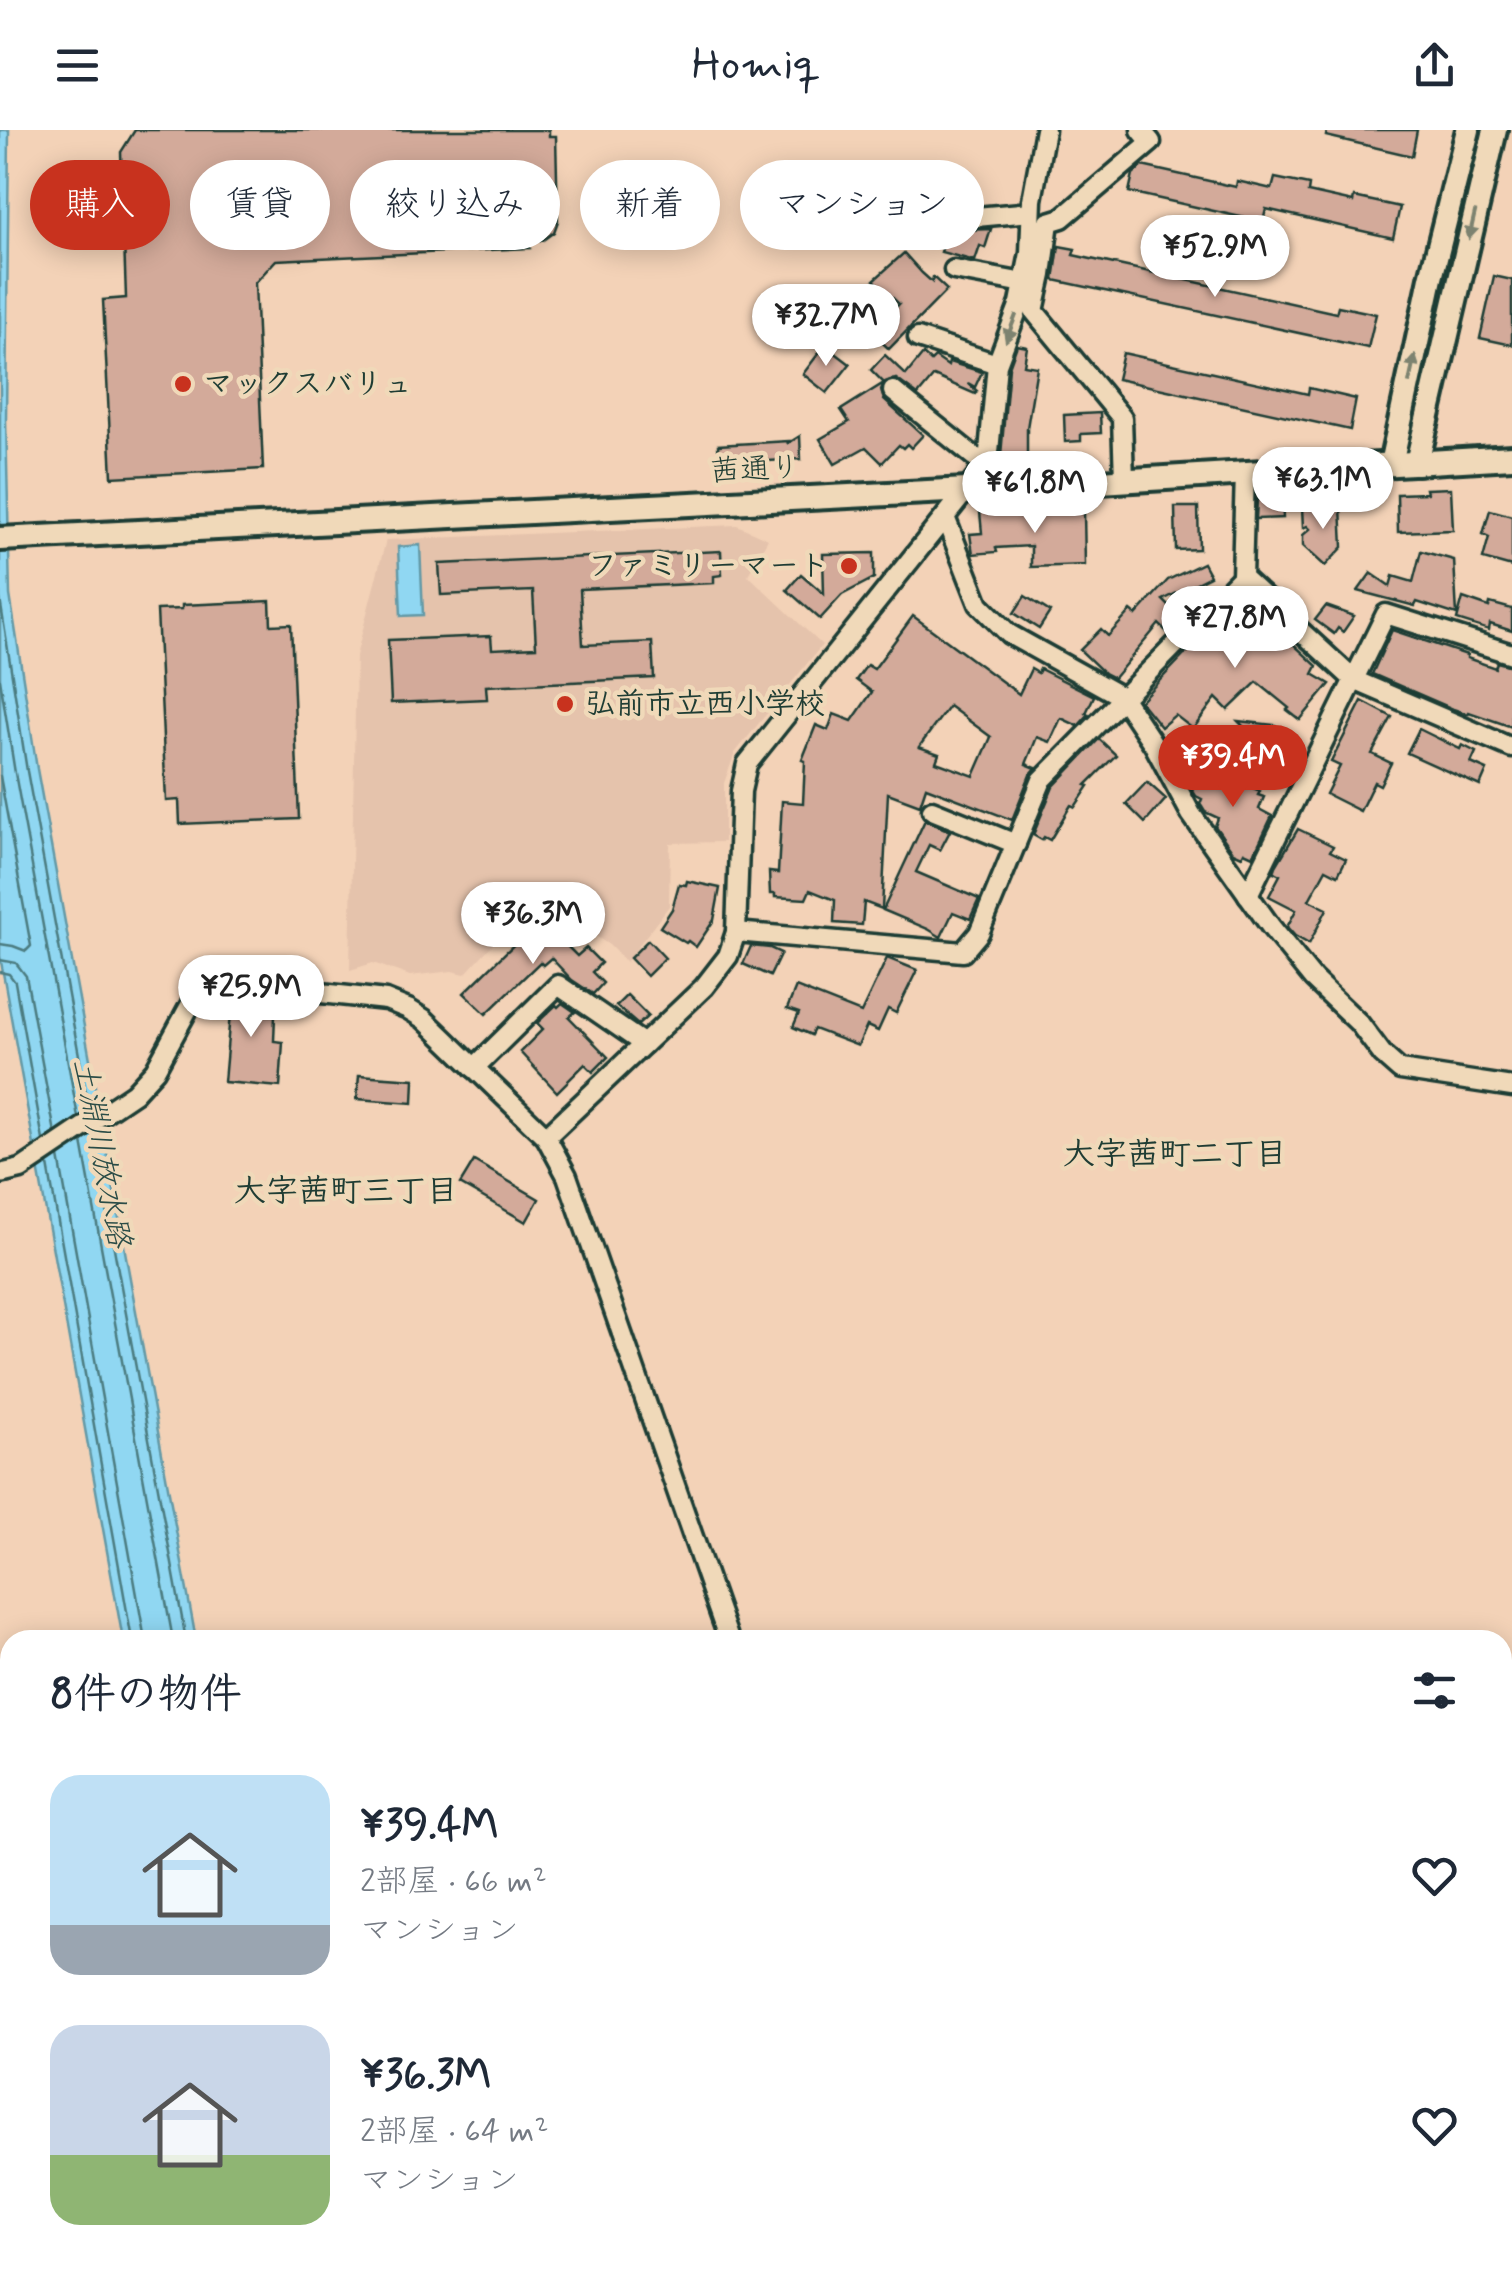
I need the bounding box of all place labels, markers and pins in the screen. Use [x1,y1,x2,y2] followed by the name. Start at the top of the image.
[1134,215,1296,300] pin: ¥52.9M
[745,284,907,369] pin: ¥32.7M
[203,365,413,404] place label: マックスバリュ
[172,373,194,395] marker: マックスバリュ
[1242,447,1404,532] pin: ¥63.1M
[954,451,1116,536] pin: ¥61.8M
[588,547,829,586] place label: ファミリーマート
[838,555,860,577] marker: ファミリーマート
[1154,586,1316,671] pin: ¥27.8M
[585,685,825,724] place label: 弘前市立西小学校
[554,693,576,715] marker: 弘前市立西小学校
[1152,725,1314,810] pin: ¥39.4M
[452,882,614,967] pin: ¥36.3M
[170,955,332,1040] pin: ¥25.9M

